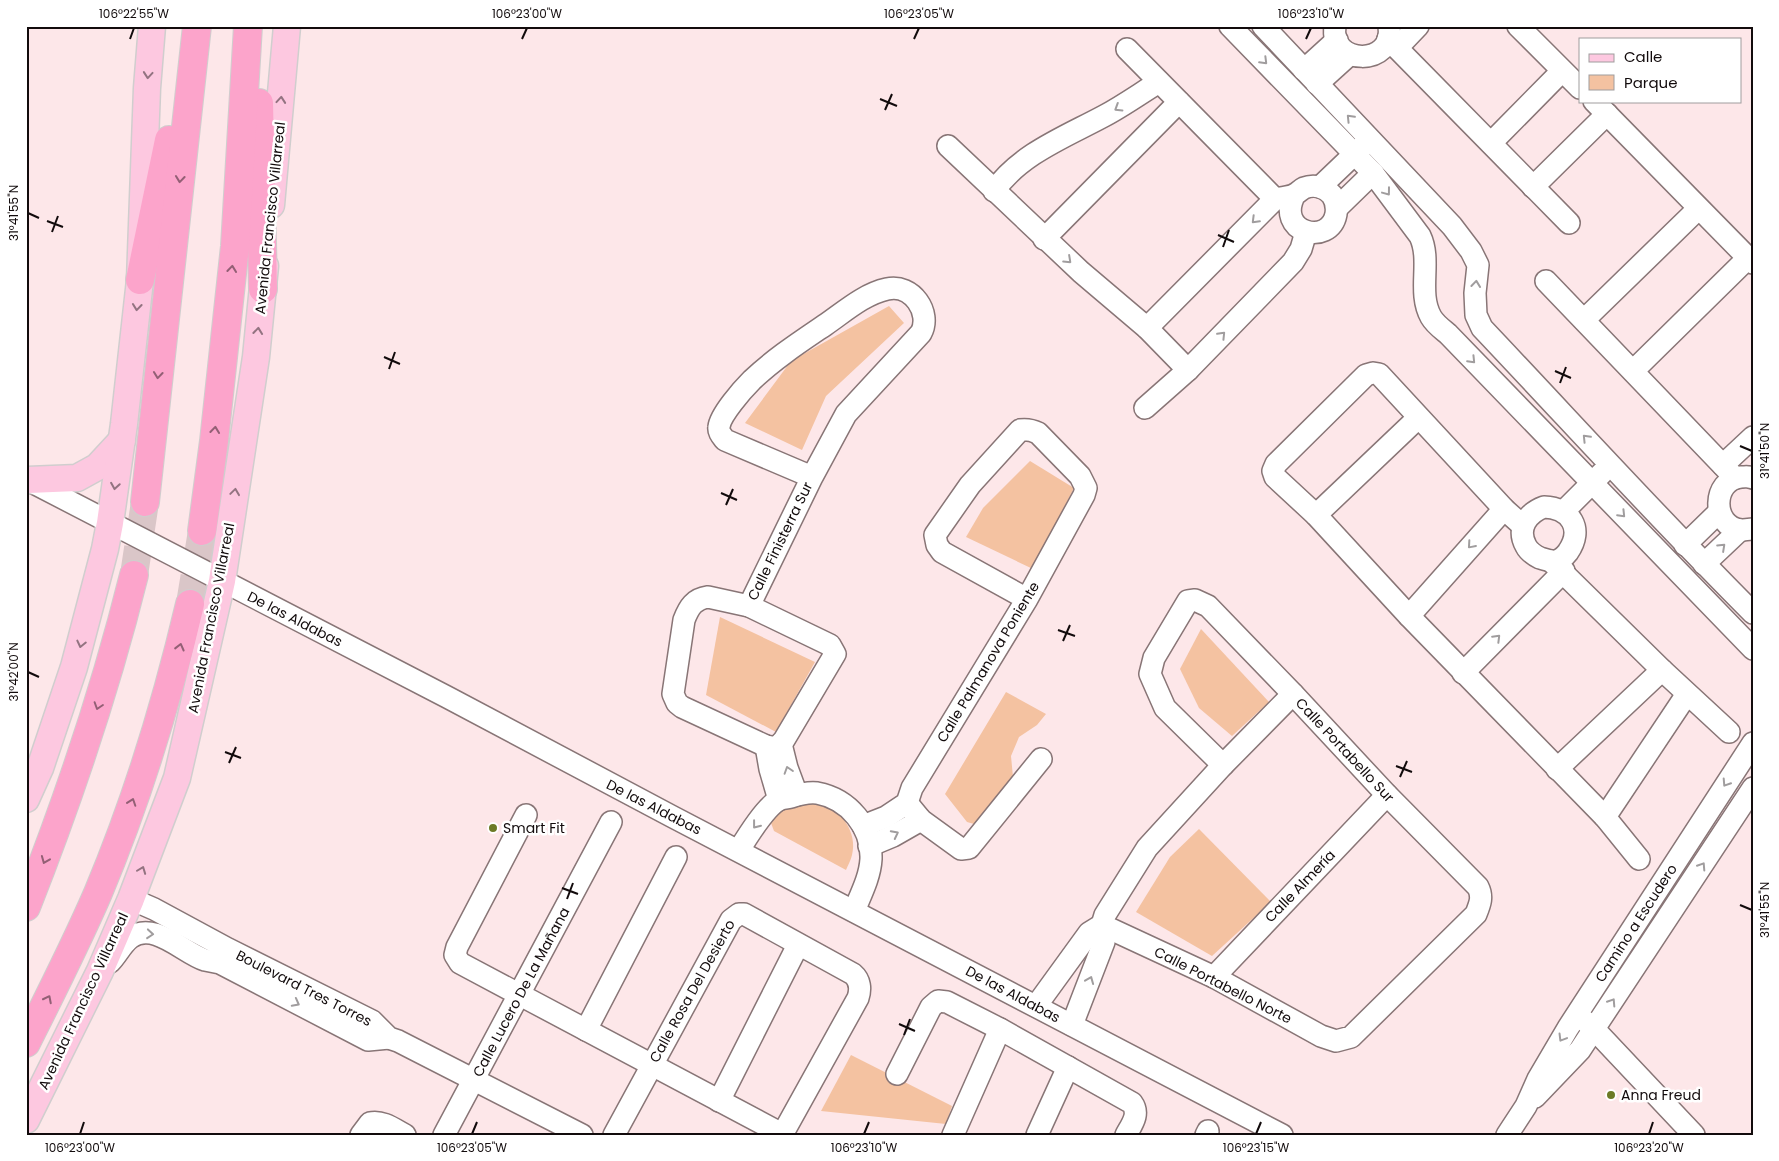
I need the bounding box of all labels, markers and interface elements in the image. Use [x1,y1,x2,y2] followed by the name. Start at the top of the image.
[99,5,169,22] text: 106°22'55"W
[492,5,562,22] text: 106°23'00"W
[884,5,954,22] text: 106°23'05"W
[1278,5,1344,22] text: 106°23'10"W
[1579,38,1742,102] legend
[1624,46,1662,67] text: Calle
[1258,55,1267,64] one-way arrow
[143,71,154,79] one-way arrow
[1624,72,1677,93] text: Parque
[275,96,286,104] one-way arrow
[1114,101,1123,111] one-way arrow
[1347,115,1356,124] one-way arrow
[250,121,290,315] street label: Avenida Francisco Villarreal
[175,175,186,183] one-way arrow
[5,185,22,241] text: 31°41'55"N
[1381,186,1390,196] one-way arrow
[1252,214,1261,223] one-way arrow
[1062,254,1071,263] one-way arrow
[227,265,238,273] one-way arrow
[1470,280,1481,288] one-way arrow
[132,303,143,311] one-way arrow
[252,327,263,335] one-way arrow
[1216,332,1225,341] one-way arrow
[1466,354,1475,363] one-way arrow
[153,372,164,380] one-way arrow
[1756,423,1773,479] text: 31°41'50"N
[209,426,220,434] one-way arrow
[1583,435,1592,444] one-way arrow
[743,478,817,604] street label: Calle Finisterra Sur
[111,481,121,490] one-way arrow
[229,488,239,496] one-way arrow
[1616,508,1625,517] one-way arrow
[183,521,239,715] street label: Avenida Francisco Villarreal
[1468,540,1477,549] one-way arrow
[1716,544,1725,553] one-way arrow
[932,578,1044,746] street label: Calle Palmanova Poniente
[244,586,346,652] street label: De las Aldabas
[1491,635,1500,644] one-way arrow
[76,640,87,649] one-way arrow
[5,642,22,702] text: 31°42'00"N
[174,642,185,651] one-way arrow
[1291,693,1399,807] street label: Calle Portabello Sur
[94,702,104,710] one-way arrow
[784,766,794,774] one-way arrow
[603,774,705,840] street label: De las Aldabas
[1723,778,1733,787] one-way arrow
[126,798,136,807] one-way arrow
[503,818,565,838] place label: Smart Fit
[752,819,761,828] one-way arrow
[487,822,499,834] marker: Smart Fit
[890,830,899,840] one-way arrow
[1260,845,1340,927] street label: Calle Almería
[41,855,51,864] one-way arrow
[1590,860,1682,986] street label: Camino a Escudero
[1695,862,1705,871] one-way arrow
[136,866,146,874] one-way arrow
[1756,882,1773,938] text: 31°41'55"N
[468,904,574,1080] street label: Calle Lucero De La Mañana
[33,909,133,1093] street label: Avenida Francisco Villarreal
[644,916,740,1066] street label: Calle Rosa Del Desierto
[147,928,155,939] one-way arrow
[1151,942,1296,1029] street label: Calle Portabello Norte
[233,945,375,1031] street label: Boulevard Tres Torres
[962,961,1064,1027] street label: De las Aldabas
[1084,976,1094,985] one-way arrow
[42,996,52,1005] one-way arrow
[291,996,300,1006] one-way arrow
[1606,998,1616,1007] one-way arrow
[1559,1032,1569,1041] one-way arrow
[1621,1085,1701,1105] place label: Anna Freud
[1605,1089,1617,1101] marker: Anna Freud
[45,1139,115,1156] text: 106°23'00"W
[437,1139,507,1156] text: 106°23'05"W
[831,1139,897,1156] text: 106°23'10"W
[1223,1139,1289,1156] text: 106°23'15"W
[1614,1139,1684,1156] text: 106°23'20"W

